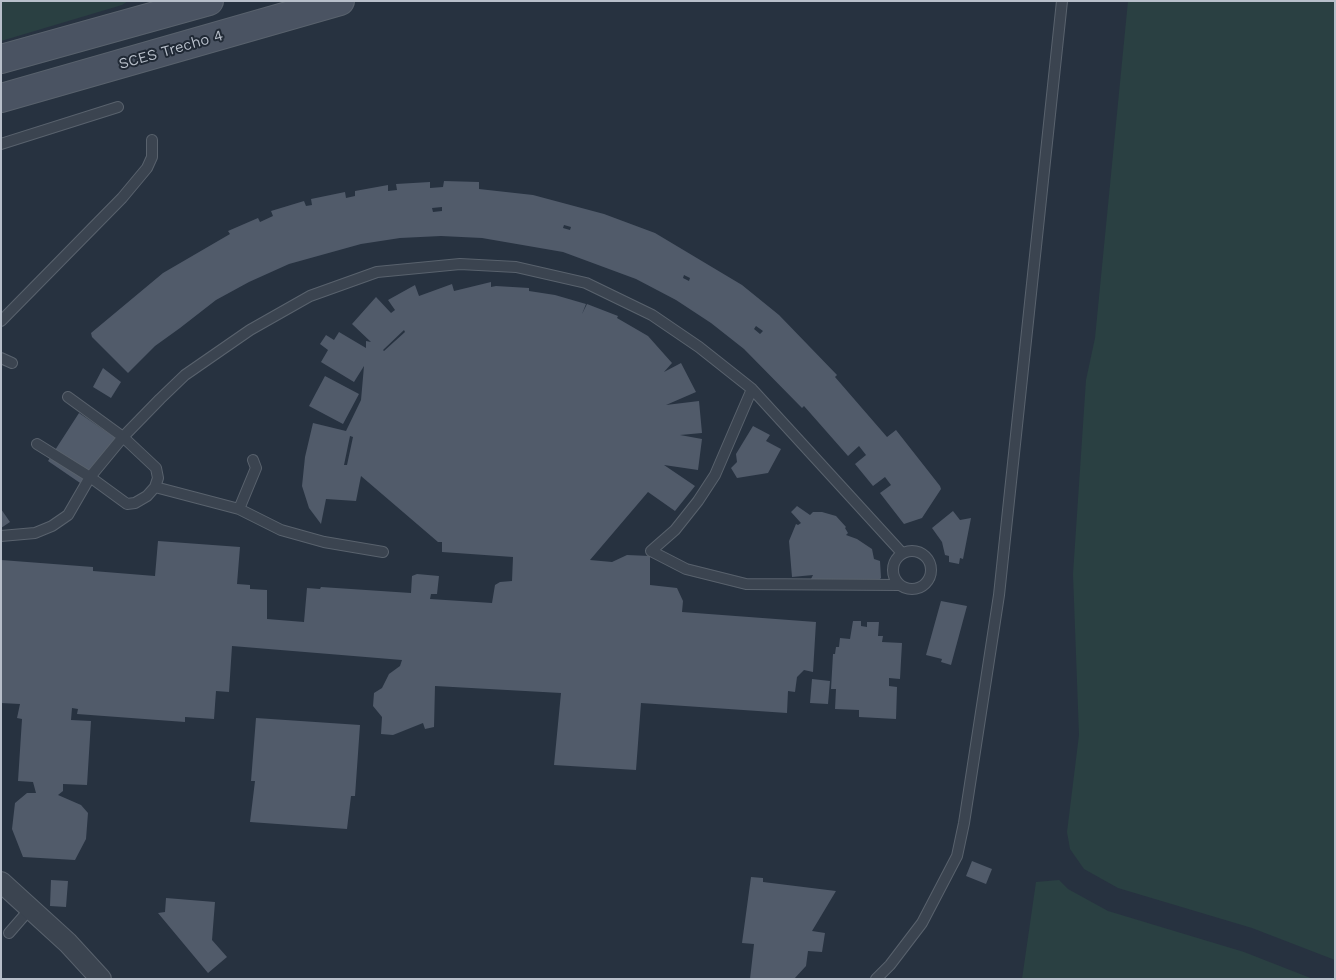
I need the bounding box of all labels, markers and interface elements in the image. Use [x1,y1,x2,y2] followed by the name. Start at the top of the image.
[117,27,225,73] street label: SCES Trecho 4

